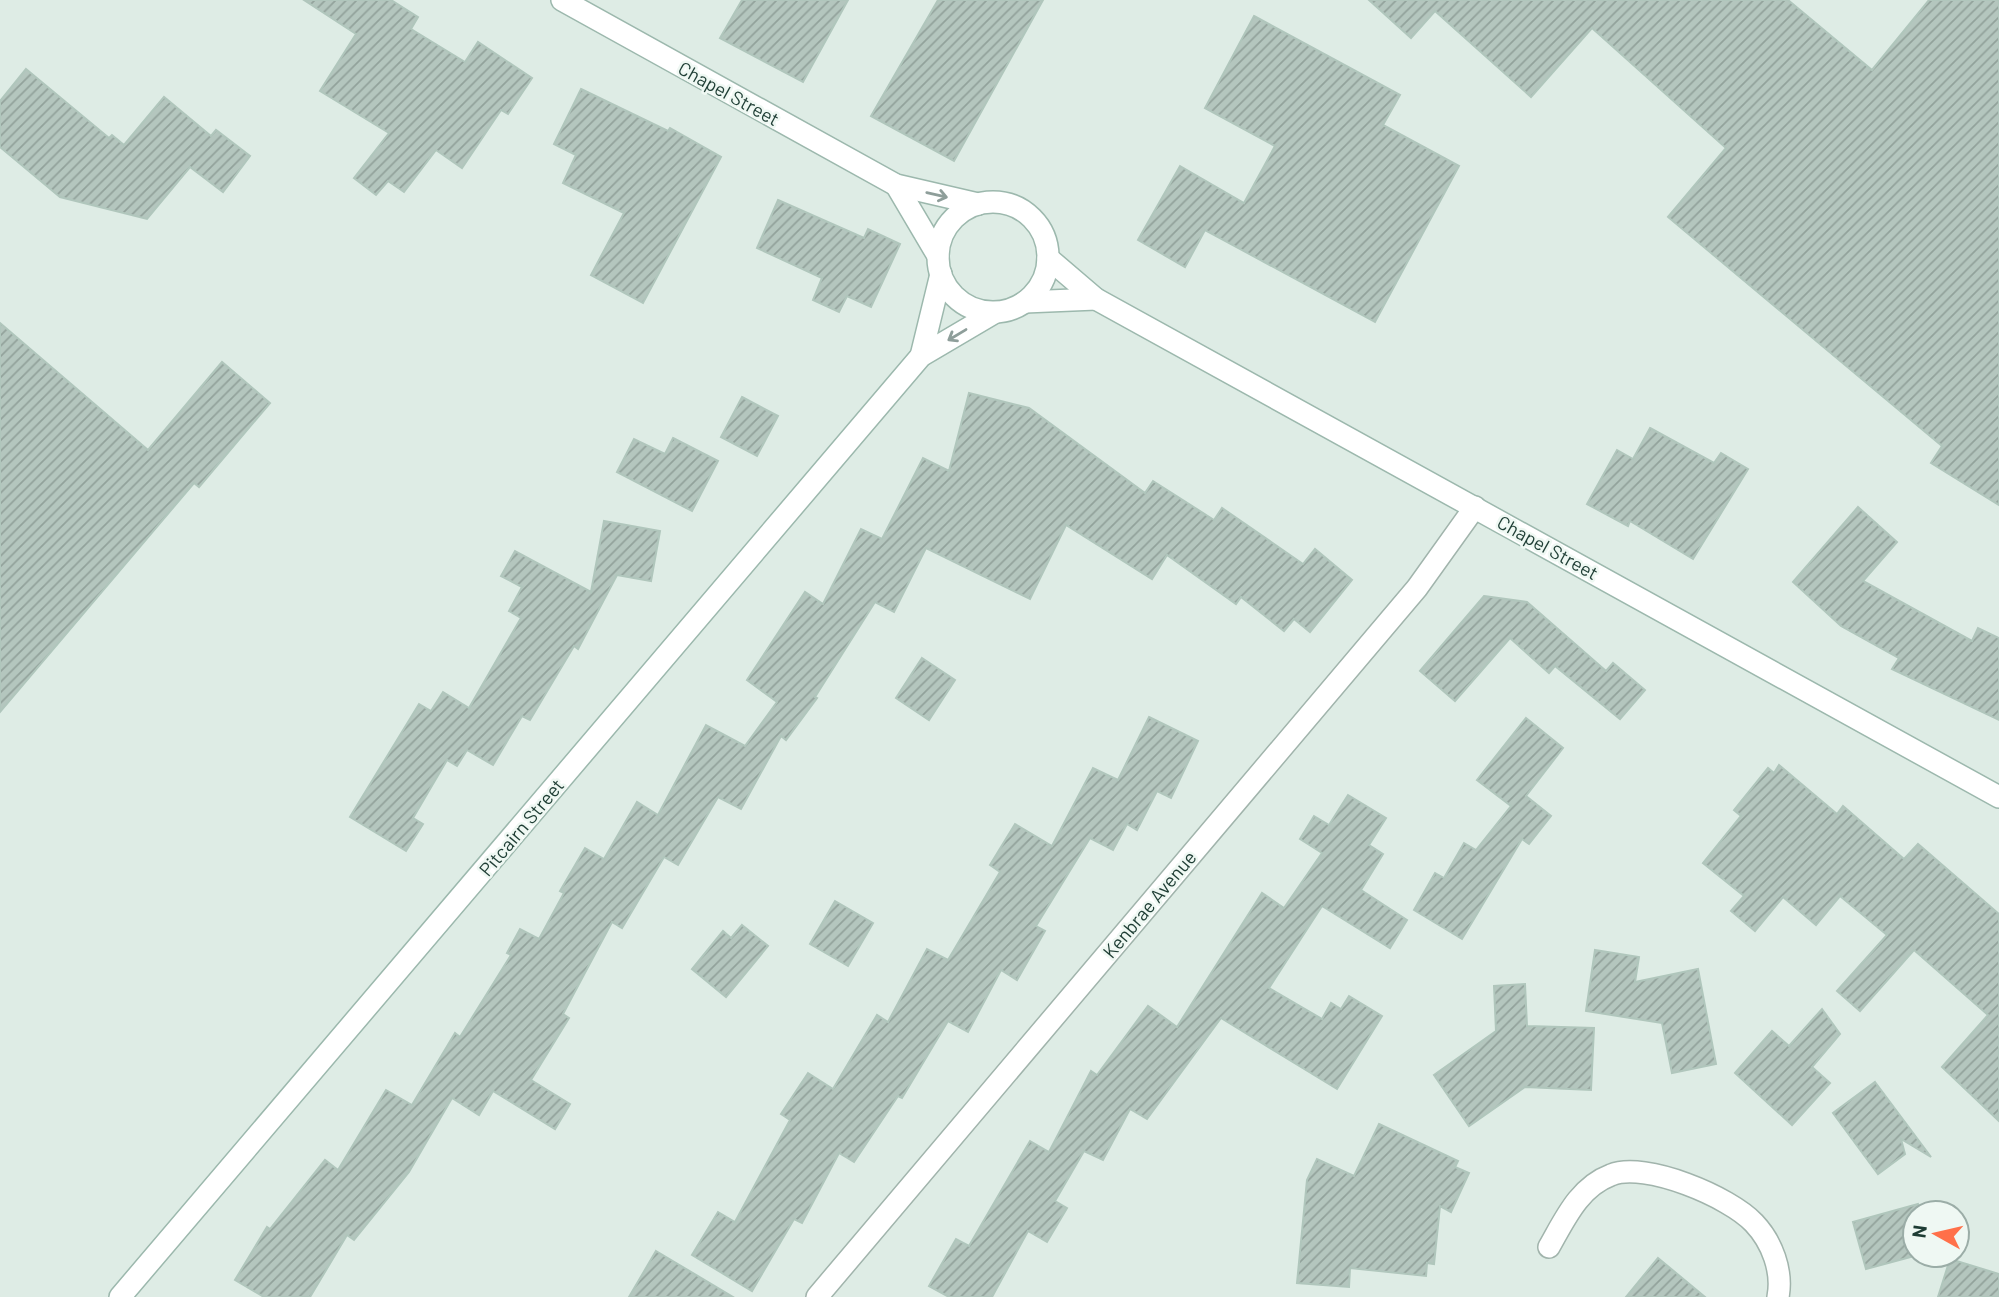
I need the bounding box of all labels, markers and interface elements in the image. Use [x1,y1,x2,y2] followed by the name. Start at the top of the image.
[674,56,784,130] street label: Chapel Street
[925,189,948,202] one-way arrow
[948,328,968,342] one-way arrow
[1493,510,1603,584] street label: Chapel Street
[474,774,568,880] street label: Pitcairn Street
[1097,846,1201,962] street label: Kenbrae Avenue
[1901,1199,1971,1269] north arrow
[1906,1224,1931,1239] text: N

